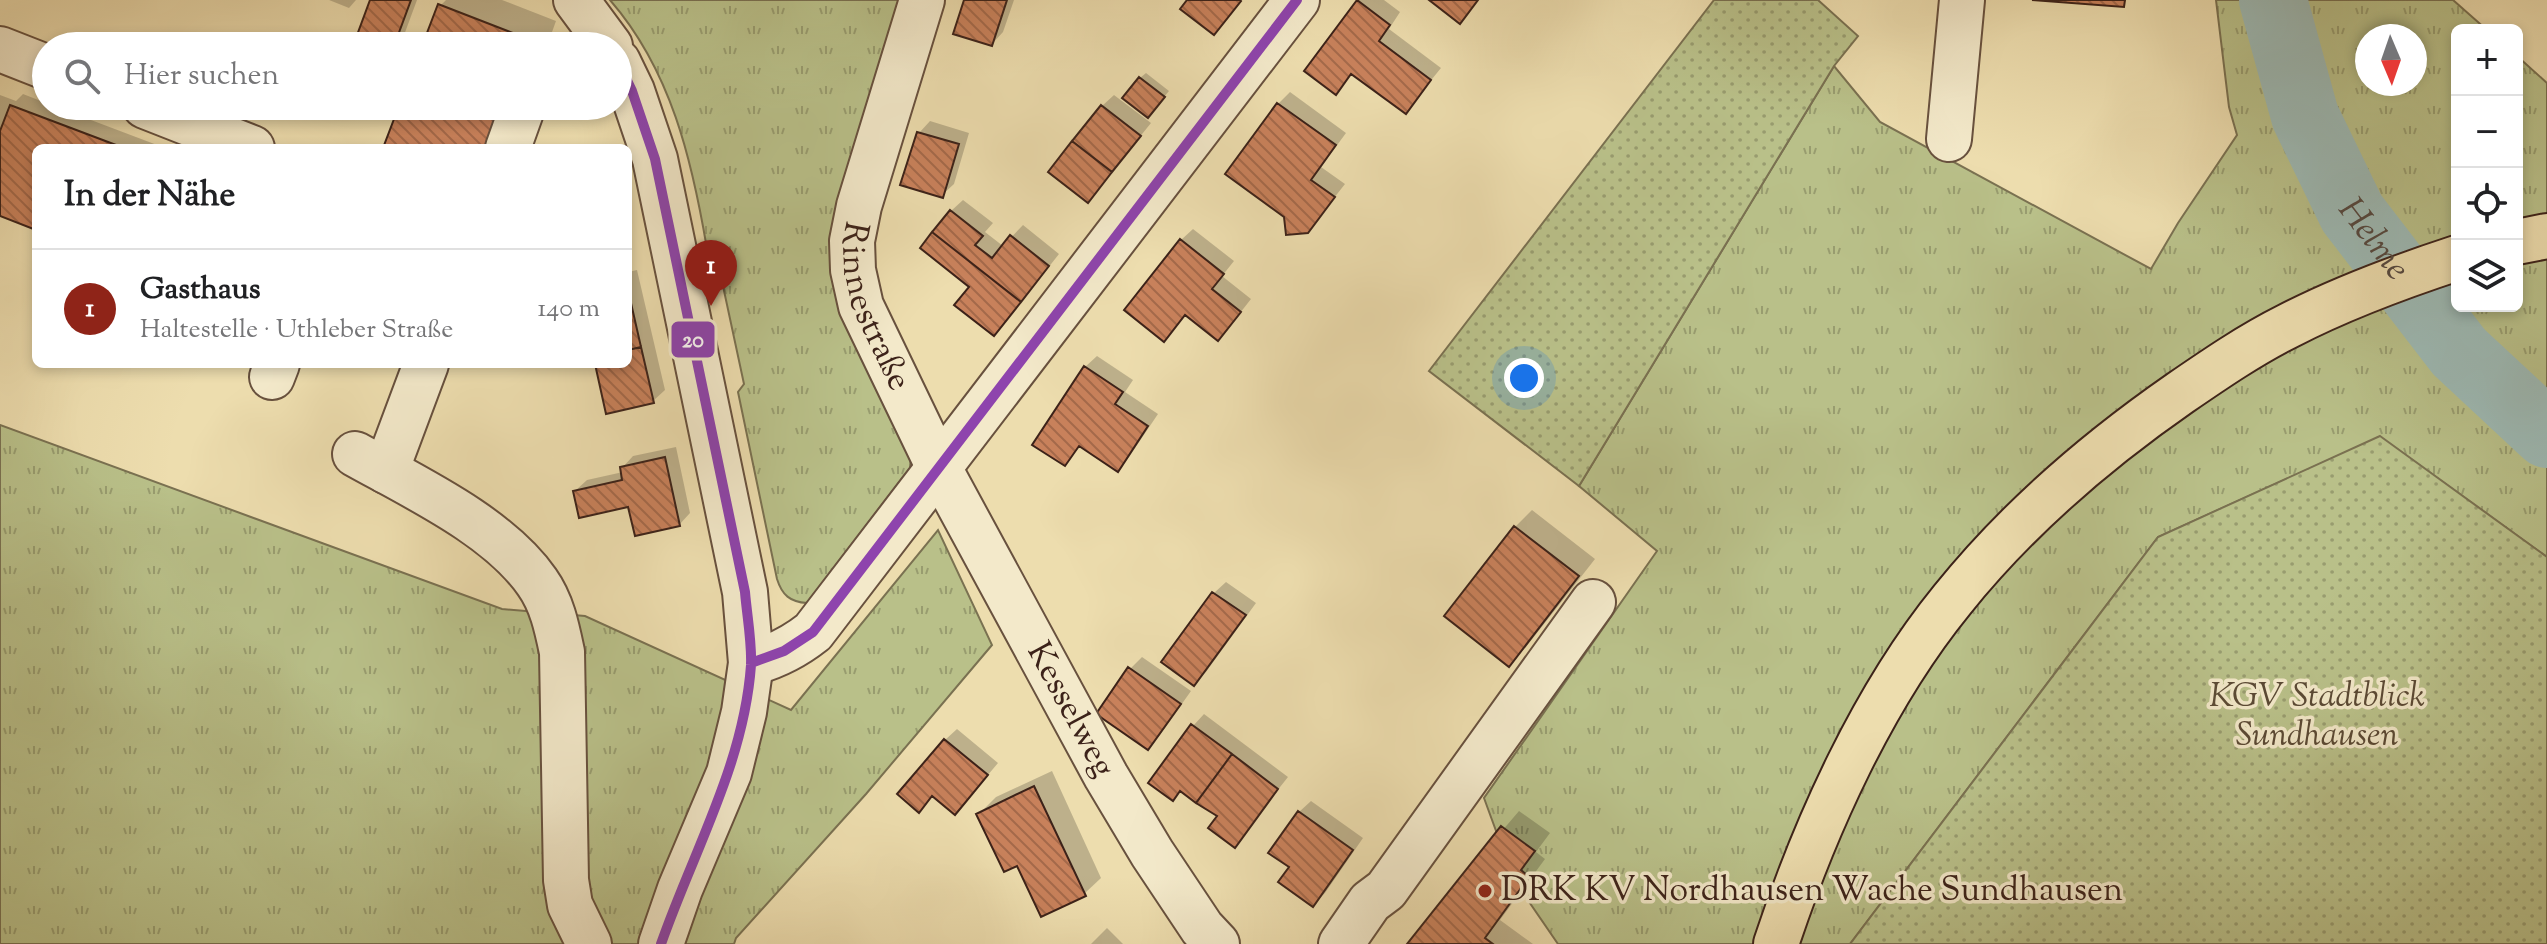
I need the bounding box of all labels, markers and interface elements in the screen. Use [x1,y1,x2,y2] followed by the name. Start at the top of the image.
[2355,24,2427,96] north arrow
[2451,24,2523,312] map controls
[2451,24,2523,96] button: +
[32,32,632,120] search box
[60,54,104,98] icon: search
[124,55,279,98] text: Hier suchen
[2451,96,2523,168] button: −
[2451,168,2523,240] button: locate
[64,172,235,221] text: In der Nähe
[2324,188,2421,292] water label: Helme
[827,217,923,399] street label: Rinnestraße
[685,240,737,306] pin: 1
[2451,240,2523,312] button: layers
[140,269,261,312] text: Gasthaus
[86,291,94,328] text: 1
[537,291,600,328] text: 140 m
[140,312,453,349] text: Haltestelle · Uthleber Straße
[670,320,716,359] line badge: 20
[682,326,704,358] text: 20
[1504,358,1544,398] your location
[1013,633,1127,786] street label: Kesselweg
[2209,673,2425,761] park label: KGV Stadtblick Sundhausen
[1501,867,2123,916] place label: DRK KV Nordhausen Wache Sundhausen
[1476,882,1494,900] marker: DRK KV Nordhausen Wache Sundhausen

